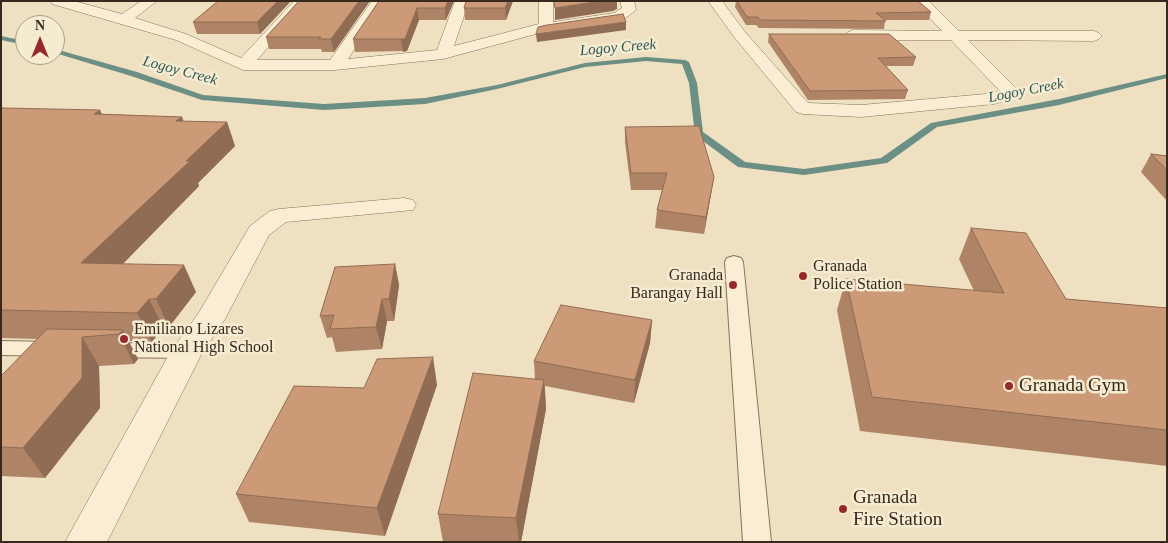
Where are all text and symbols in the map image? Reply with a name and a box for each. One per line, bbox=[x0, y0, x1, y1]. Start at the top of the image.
north arrow bbox=[15, 15, 65, 65]
text: N bbox=[35, 18, 45, 33]
water label: Logoy Creek bbox=[579, 36, 657, 60]
water label: Logoy Creek bbox=[141, 52, 219, 90]
water label: Logoy Creek bbox=[987, 75, 1065, 107]
place label: Granada Police Station bbox=[813, 257, 902, 295]
place label: Granada Barangay Hall bbox=[630, 266, 723, 304]
marker: Granada Police Station bbox=[797, 270, 809, 282]
marker: Granada Barangay Hall bbox=[727, 279, 739, 291]
place label: Emiliano Lizares National High School bbox=[134, 320, 274, 358]
marker: Emiliano Lizares National High School bbox=[118, 333, 130, 345]
place label: Granada Gym bbox=[1019, 375, 1126, 397]
marker: Granada Gym bbox=[1003, 380, 1015, 392]
place label: Granada Fire Station bbox=[853, 487, 942, 531]
marker: Granada Fire Station bbox=[837, 503, 849, 515]

